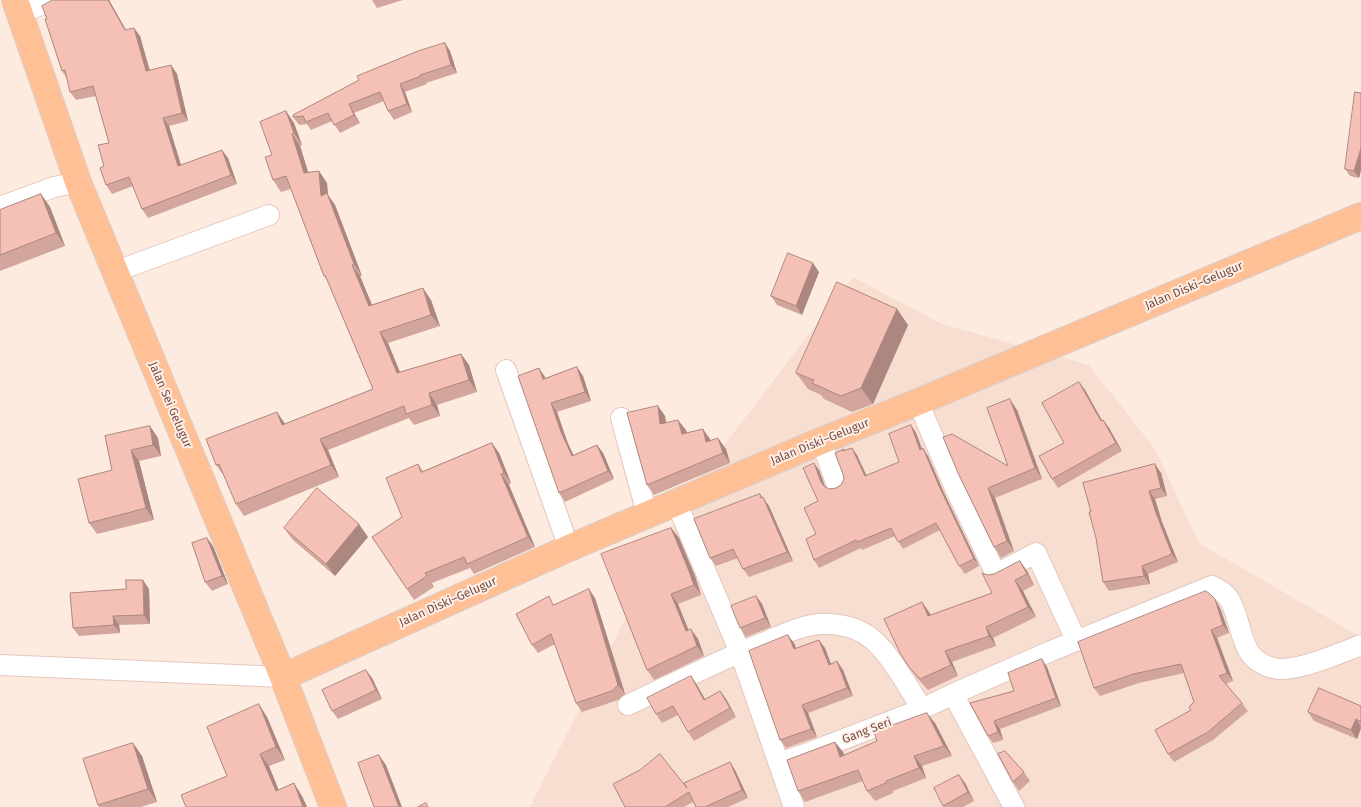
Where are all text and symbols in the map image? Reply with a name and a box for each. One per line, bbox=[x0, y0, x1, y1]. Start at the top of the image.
street label: Jalan Diski–Gelugur bbox=[1143, 259, 1245, 313]
street label: Jalan Sei Gelugur bbox=[145, 360, 195, 450]
street label: Jalan Diski–Gelugur bbox=[769, 416, 871, 468]
street label: Jalan Diski–Gelugur bbox=[397, 574, 499, 630]
street label: Gang Seri bbox=[840, 715, 894, 747]

